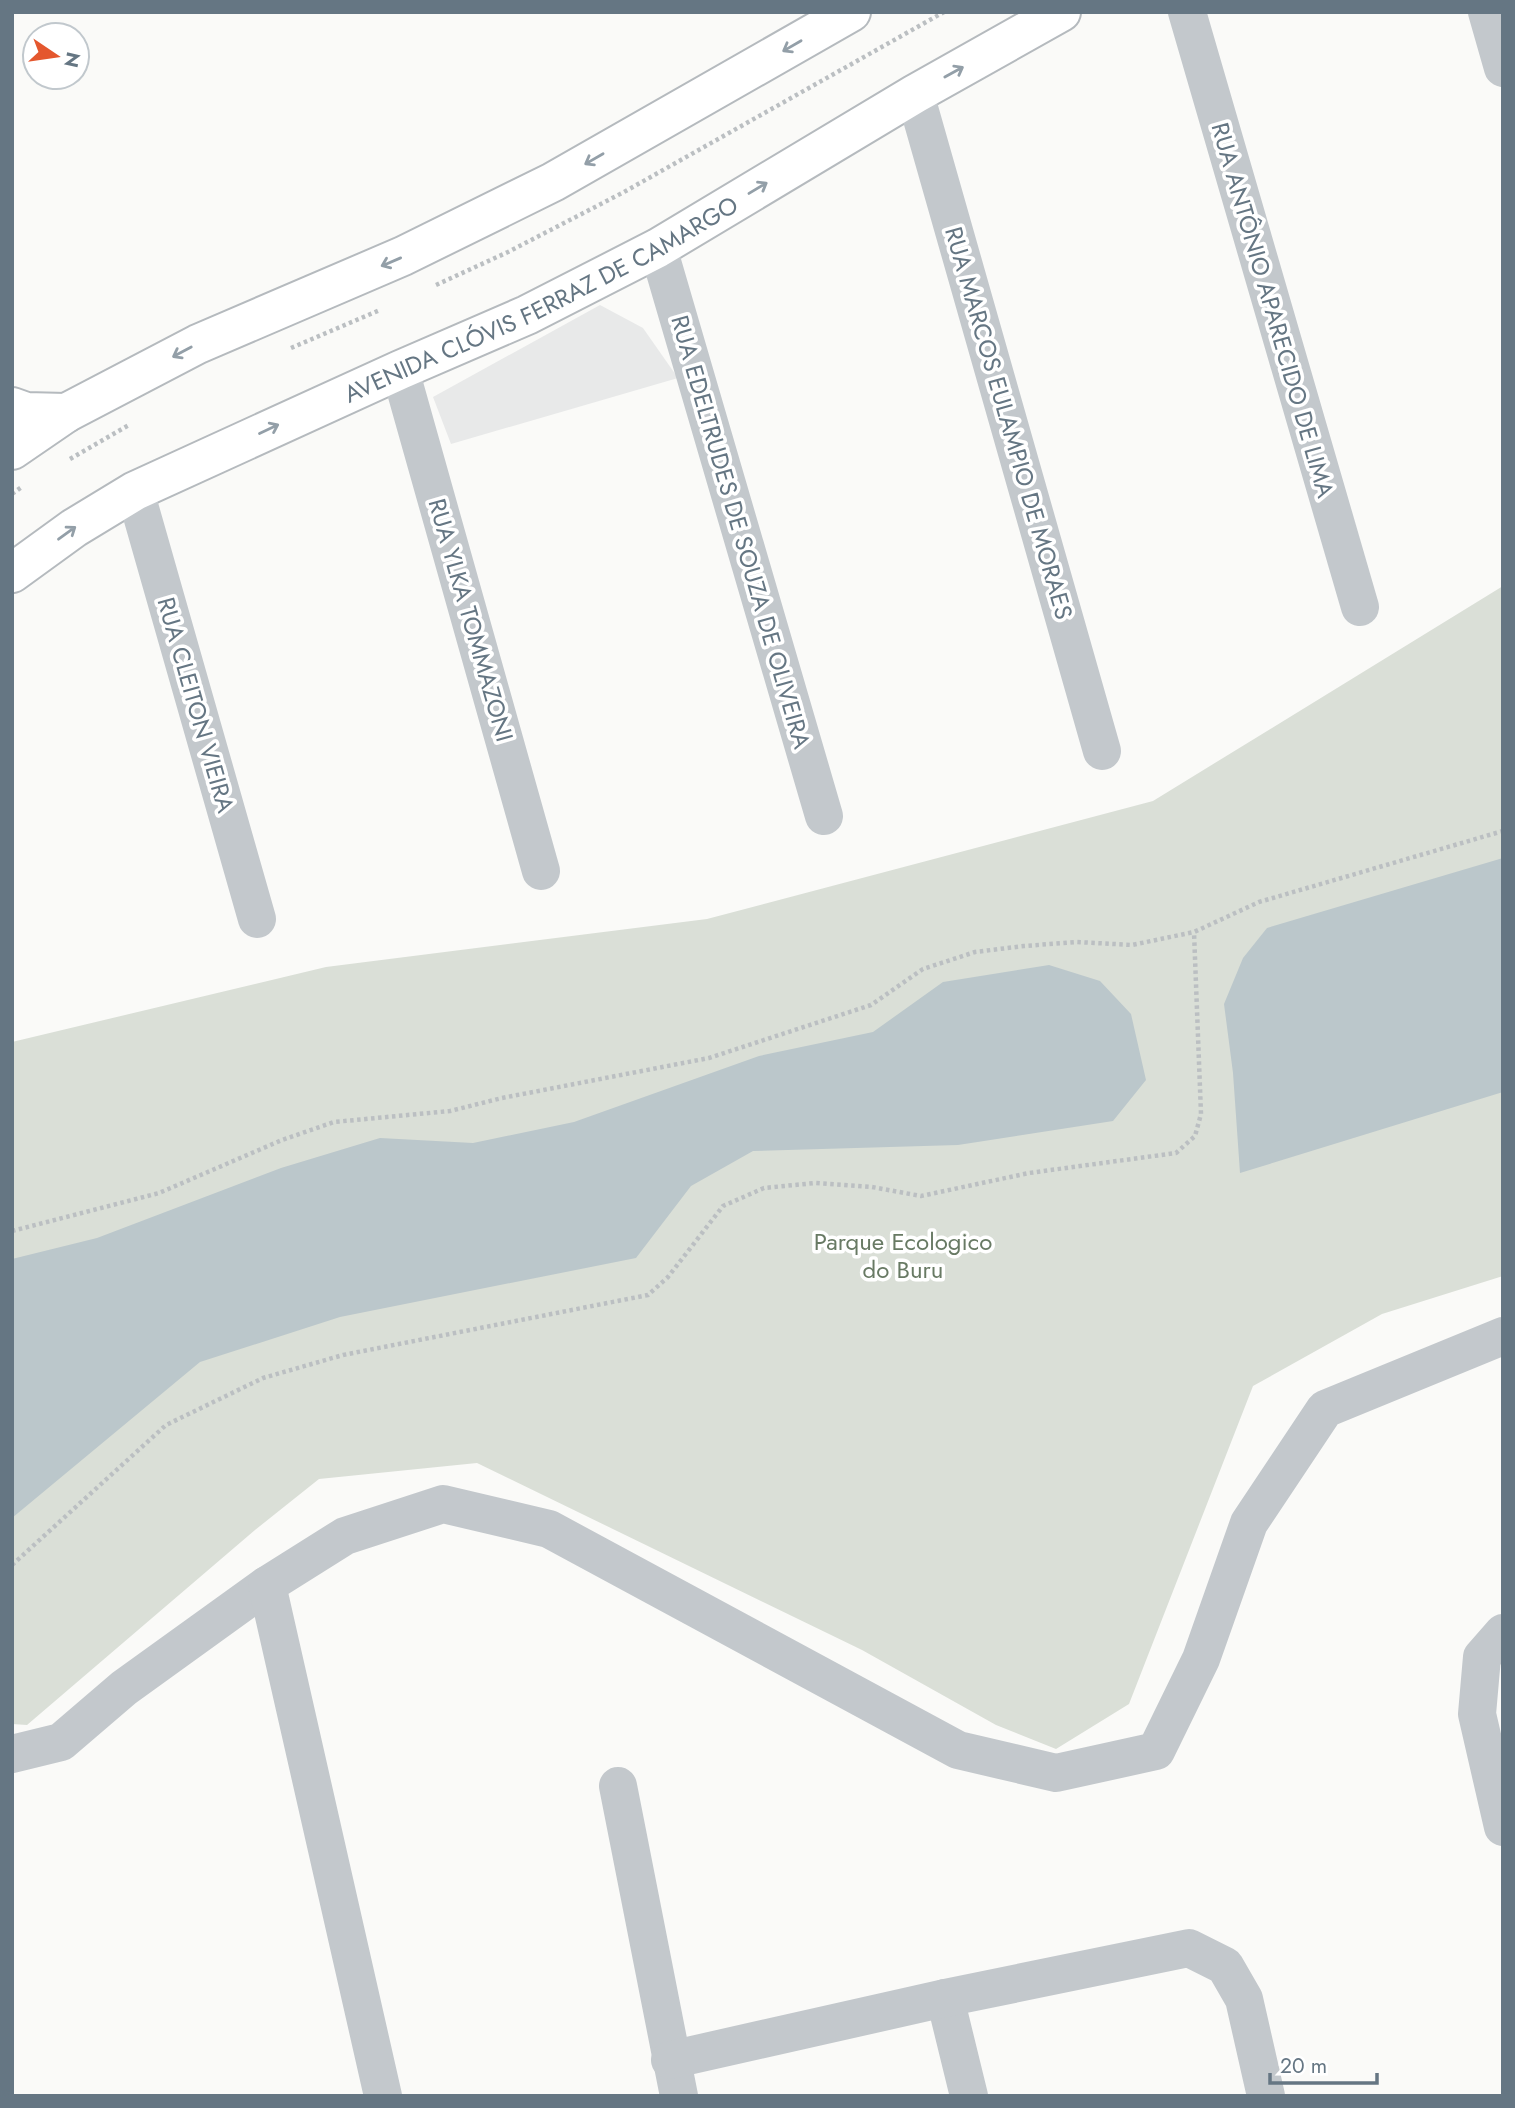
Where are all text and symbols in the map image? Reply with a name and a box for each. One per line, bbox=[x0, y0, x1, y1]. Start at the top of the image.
north arrow bbox=[21, 21, 91, 91]
one-way arrow bbox=[782, 39, 802, 53]
text: N bbox=[57, 49, 87, 70]
one-way arrow bbox=[943, 65, 964, 78]
street label: RUA ANTÔNIO APARECIDO DE LIMA bbox=[1203, 118, 1343, 502]
one-way arrow bbox=[584, 152, 604, 166]
one-way arrow bbox=[748, 181, 768, 195]
street label: AVENIDA CLÓVIS FERRAZ DE CAMARGO bbox=[338, 187, 744, 411]
street label: RUA MARCOS EULAMPIO DE MORAES bbox=[936, 223, 1082, 623]
one-way arrow bbox=[381, 256, 402, 269]
street label: RUA EDELTRUDES DE SOUZA DE OLIVEIRA bbox=[662, 311, 820, 753]
one-way arrow bbox=[172, 346, 193, 359]
one-way arrow bbox=[258, 422, 279, 435]
street label: RUA YLKA TOMMAZONI bbox=[420, 494, 522, 746]
one-way arrow bbox=[57, 526, 76, 540]
street label: RUA CLEITON VIEIRA bbox=[148, 593, 244, 817]
park label: Parque Ecologico do Buru bbox=[814, 1224, 992, 1287]
scale bar bbox=[1270, 2042, 1377, 2086]
text: 20 m bbox=[1280, 2051, 1327, 2081]

